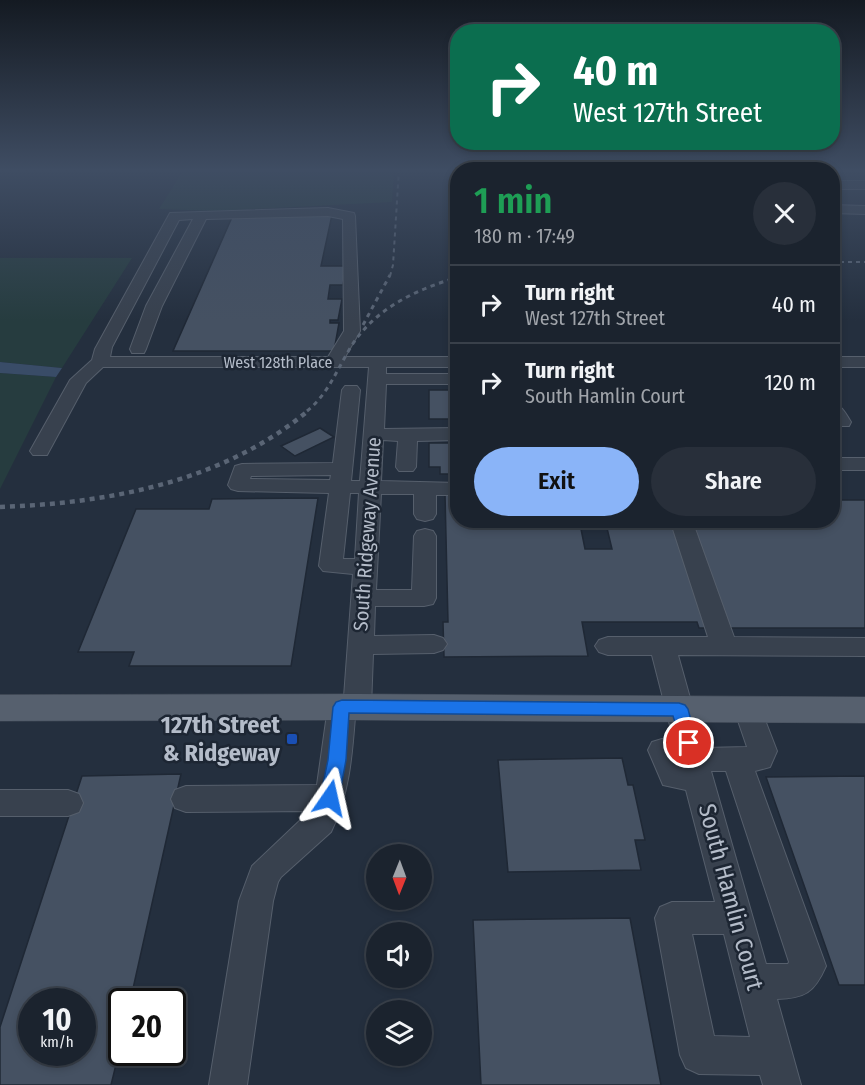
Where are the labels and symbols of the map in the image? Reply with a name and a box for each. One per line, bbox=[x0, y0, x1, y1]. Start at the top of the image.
street label: West 128th Place bbox=[224, 353, 333, 372]
street label: South Ridgeway Avenue bbox=[348, 436, 386, 632]
place label: 127th Street & Ridgeway bbox=[161, 711, 281, 767]
pin bbox=[663, 717, 714, 768]
marker: 127th Street & Ridgeway bbox=[285, 732, 299, 746]
position arrow bbox=[298, 766, 362, 830]
street label: South Hamlin Court bbox=[693, 801, 769, 993]
north arrow bbox=[366, 844, 432, 910]
speed limit sign: 20 bbox=[108, 988, 186, 1066]

